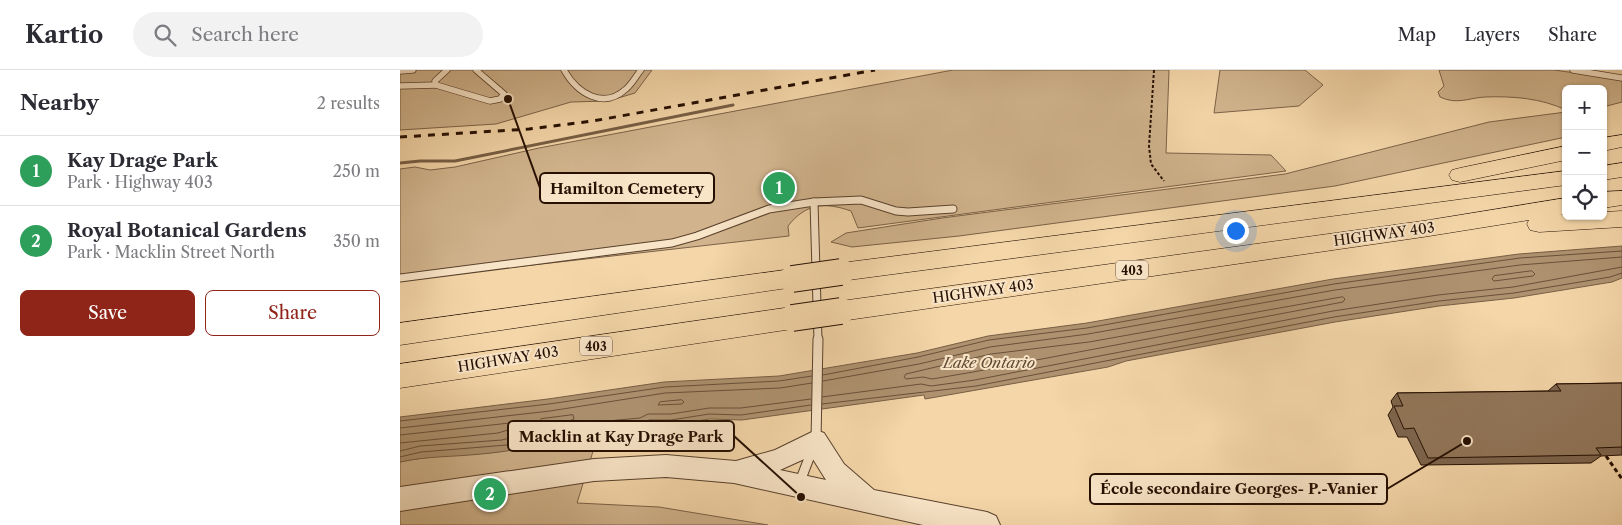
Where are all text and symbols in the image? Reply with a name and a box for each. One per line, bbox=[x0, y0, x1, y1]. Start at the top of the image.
search box bbox=[133, 12, 483, 57]
text: Kartio bbox=[25, 20, 103, 49]
icon: search bbox=[151, 21, 179, 49]
text: Search here bbox=[191, 23, 299, 46]
text: Map bbox=[1398, 24, 1436, 46]
text: Layers bbox=[1464, 24, 1520, 46]
text: Share bbox=[1548, 24, 1597, 46]
map controls bbox=[1562, 85, 1607, 220]
button: + bbox=[1562, 85, 1607, 130]
text: Nearby bbox=[20, 90, 99, 115]
text: 2 results bbox=[317, 93, 380, 113]
button: − bbox=[1562, 130, 1607, 175]
text: Kay Drage Park bbox=[67, 149, 218, 172]
text: 1 bbox=[32, 161, 40, 181]
text: 250 m bbox=[333, 161, 380, 181]
pin: 1 bbox=[763, 169, 795, 207]
text: Park · Highway 403 bbox=[67, 172, 213, 192]
callout: Hamilton Cemetery bbox=[540, 173, 714, 203]
button: locate bbox=[1562, 175, 1607, 220]
text: Hamilton Cemetery bbox=[550, 179, 705, 198]
your location bbox=[1223, 218, 1249, 244]
street label: HIGHWAY 403 bbox=[1332, 218, 1436, 250]
text: Royal Botanical Gardens bbox=[67, 219, 307, 242]
text: 2 bbox=[31, 231, 41, 251]
text: 350 m bbox=[333, 231, 380, 251]
text: Park · Macklin Street North bbox=[67, 242, 275, 262]
road number: 403 bbox=[1116, 260, 1148, 280]
street label: HIGHWAY 403 bbox=[931, 275, 1035, 307]
button: Save bbox=[20, 290, 195, 336]
button: Share bbox=[205, 290, 380, 336]
road number: 403 bbox=[580, 336, 612, 356]
street label: HIGHWAY 403 bbox=[456, 342, 560, 376]
water label: Lake Ontario bbox=[942, 353, 1035, 372]
callout: Macklin at Kay Drage Park bbox=[508, 421, 734, 451]
text: Macklin at Kay Drage Park bbox=[519, 427, 724, 446]
callout: École secondaire Georges- P.-Vanier bbox=[1090, 474, 1387, 504]
pin: 2 bbox=[474, 475, 506, 513]
text: École secondaire Georges- P.-Vanier bbox=[1100, 479, 1379, 498]

